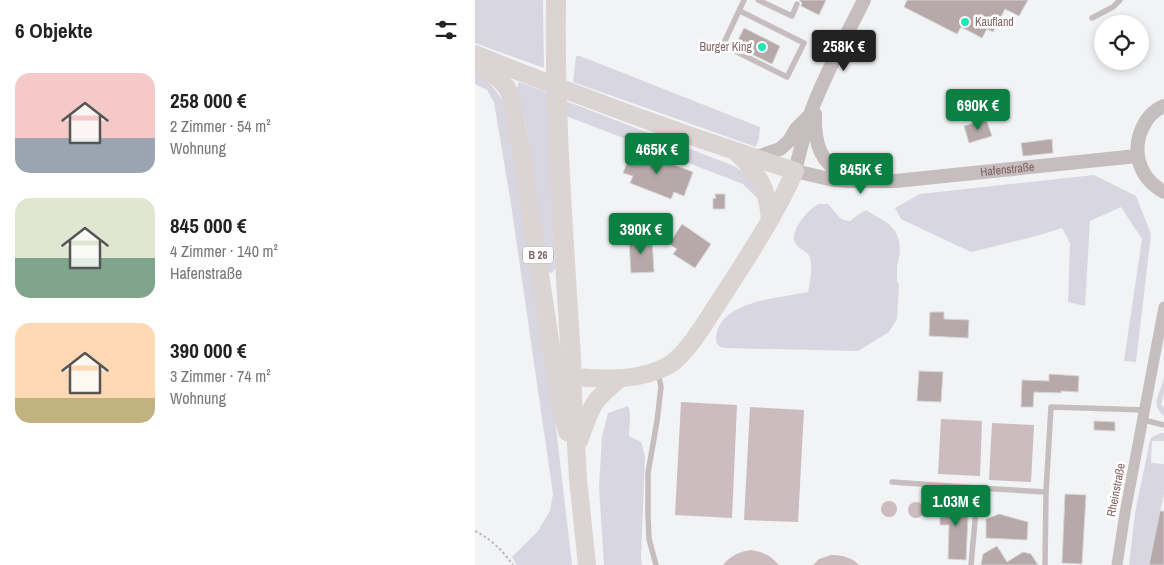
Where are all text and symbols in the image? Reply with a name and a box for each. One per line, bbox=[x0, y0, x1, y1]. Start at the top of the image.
place label: Kaufland bbox=[975, 14, 1014, 30]
map controls bbox=[1094, 15, 1149, 70]
button: locate bbox=[1094, 15, 1149, 70]
text: 6 Objekte bbox=[15, 16, 93, 45]
icon: filters bbox=[432, 16, 460, 44]
marker: Kaufland bbox=[959, 16, 971, 28]
pin: 258K € bbox=[803, 30, 885, 72]
text: 258K € bbox=[823, 35, 865, 57]
place label: Burger King bbox=[699, 39, 753, 55]
marker: Burger King bbox=[756, 41, 768, 53]
text: 258 000 € bbox=[170, 86, 247, 115]
pin: 690K € bbox=[937, 88, 1019, 131]
icon: home bbox=[55, 93, 115, 153]
text: 690K € bbox=[957, 94, 999, 116]
text: 2 Zimmer · 54 m² bbox=[170, 115, 271, 137]
pin: 465K € bbox=[616, 132, 698, 175]
text: Wohnung bbox=[170, 137, 226, 159]
text: 465K € bbox=[636, 138, 678, 160]
pin: 845K € bbox=[820, 152, 902, 195]
text: 845K € bbox=[840, 158, 882, 180]
street label: Hafenstraße bbox=[979, 159, 1035, 180]
text: 845 000 € bbox=[170, 211, 247, 240]
pin: 390K € bbox=[600, 212, 682, 255]
icon: home bbox=[55, 218, 115, 278]
text: 390K € bbox=[620, 218, 662, 240]
text: 4 Zimmer · 140 m² bbox=[170, 240, 278, 262]
road number: B 26 bbox=[523, 246, 553, 264]
text: Hafenstraße bbox=[170, 262, 242, 284]
text: 390 000 € bbox=[170, 336, 247, 365]
icon: home bbox=[55, 343, 115, 403]
text: 3 Zimmer · 74 m² bbox=[170, 365, 271, 387]
text: Wohnung bbox=[170, 387, 226, 409]
street label: Rheinstraße bbox=[1103, 462, 1129, 518]
pin: 1.03M € bbox=[910, 484, 1002, 527]
text: 1.03M € bbox=[932, 490, 980, 512]

